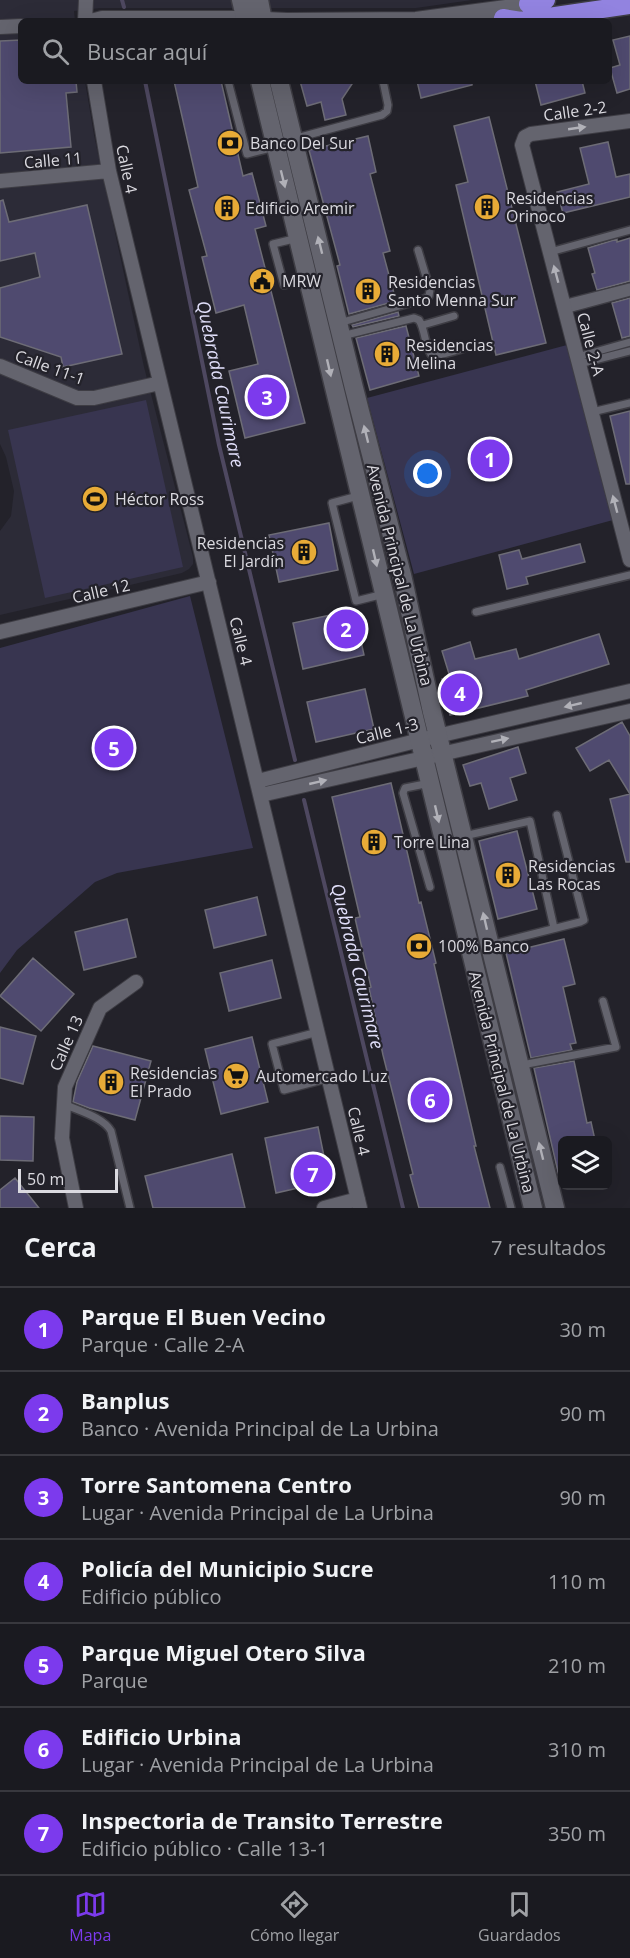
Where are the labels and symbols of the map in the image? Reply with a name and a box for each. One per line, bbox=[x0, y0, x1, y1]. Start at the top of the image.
street label: Calle 2-2 bbox=[542, 96, 608, 126]
one-way arrow bbox=[568, 123, 587, 132]
bank icon: Banco Del Sur bbox=[215, 128, 245, 158]
place label: Banco Del Sur bbox=[250, 132, 355, 154]
street label: Calle 4 bbox=[111, 143, 143, 195]
street label: Calle 11 bbox=[23, 146, 83, 174]
one-way arrow bbox=[279, 170, 289, 188]
place label: Residencias Orinoco bbox=[506, 187, 593, 227]
building icon: Residencias Orinoco bbox=[472, 192, 502, 222]
building icon: Edificio Aremir bbox=[212, 193, 242, 223]
place label: Edificio Aremir bbox=[246, 197, 355, 219]
one-way arrow bbox=[314, 235, 324, 254]
one-way arrow bbox=[550, 265, 560, 283]
public building icon: MRW bbox=[247, 266, 277, 296]
place label: MRW bbox=[282, 270, 321, 292]
place label: Residencias Santo Menna Sur bbox=[388, 271, 517, 311]
building icon: Residencias Santo Menna Sur bbox=[353, 276, 383, 306]
water label: Quebrada Caurimare bbox=[192, 298, 250, 470]
street label: Calle 2-A bbox=[572, 310, 610, 379]
place label: Residencias Melina bbox=[406, 334, 493, 374]
building icon: Residencias Melina bbox=[372, 339, 402, 369]
street label: Calle 11-1 bbox=[12, 344, 88, 390]
one-way arrow bbox=[325, 359, 334, 378]
pin: 3 bbox=[248, 374, 286, 420]
one-way arrow bbox=[360, 425, 370, 443]
pin: 1 bbox=[470, 436, 510, 482]
your location bbox=[413, 459, 442, 488]
street label: Avenida Principal de La Urbina bbox=[362, 462, 438, 688]
sports icon: Héctor Ross bbox=[80, 484, 110, 514]
place label: Héctor Ross bbox=[115, 488, 204, 510]
one-way arrow bbox=[610, 494, 620, 513]
place label: Residencias El Jardín bbox=[197, 532, 284, 572]
building icon: Residencias El Jardín bbox=[289, 537, 319, 567]
one-way arrow bbox=[371, 549, 381, 567]
street label: Calle 12 bbox=[70, 574, 132, 608]
pin: 2 bbox=[326, 606, 366, 652]
street label: Calle 4 bbox=[224, 614, 258, 668]
pin: 4 bbox=[440, 670, 480, 716]
one-way arrow bbox=[564, 700, 582, 710]
street label: Calle 1-3 bbox=[353, 713, 421, 749]
pin: 5 bbox=[94, 726, 134, 771]
one-way arrow bbox=[491, 734, 509, 744]
one-way arrow bbox=[309, 776, 327, 786]
one-way arrow bbox=[433, 804, 443, 823]
building icon: Torre Lina bbox=[359, 827, 389, 857]
place label: Torre Lina bbox=[394, 831, 470, 853]
place label: Residencias Las Rocas bbox=[528, 855, 615, 895]
building icon: Residencias Las Rocas bbox=[493, 860, 523, 890]
water label: Quebrada Caurimare bbox=[326, 881, 390, 1051]
one-way arrow bbox=[479, 912, 489, 930]
bank icon: 100% Banco bbox=[404, 931, 434, 961]
place label: 100% Banco bbox=[438, 935, 529, 957]
street label: Avenida Principal de La Urbina bbox=[464, 969, 540, 1195]
street label: Calle 13 bbox=[44, 1012, 88, 1074]
supermarket icon: Automercado Luz bbox=[221, 1061, 251, 1091]
place label: Residencias El Prado bbox=[130, 1062, 217, 1102]
place label: Automercado Luz bbox=[256, 1065, 387, 1087]
building icon: Residencias El Prado bbox=[96, 1067, 126, 1097]
pin: 6 bbox=[410, 1078, 450, 1122]
street label: Calle 4 bbox=[343, 1104, 375, 1158]
one-way arrow bbox=[535, 1142, 545, 1160]
pin: 7 bbox=[294, 1152, 332, 1196]
scale bar bbox=[18, 1166, 118, 1194]

